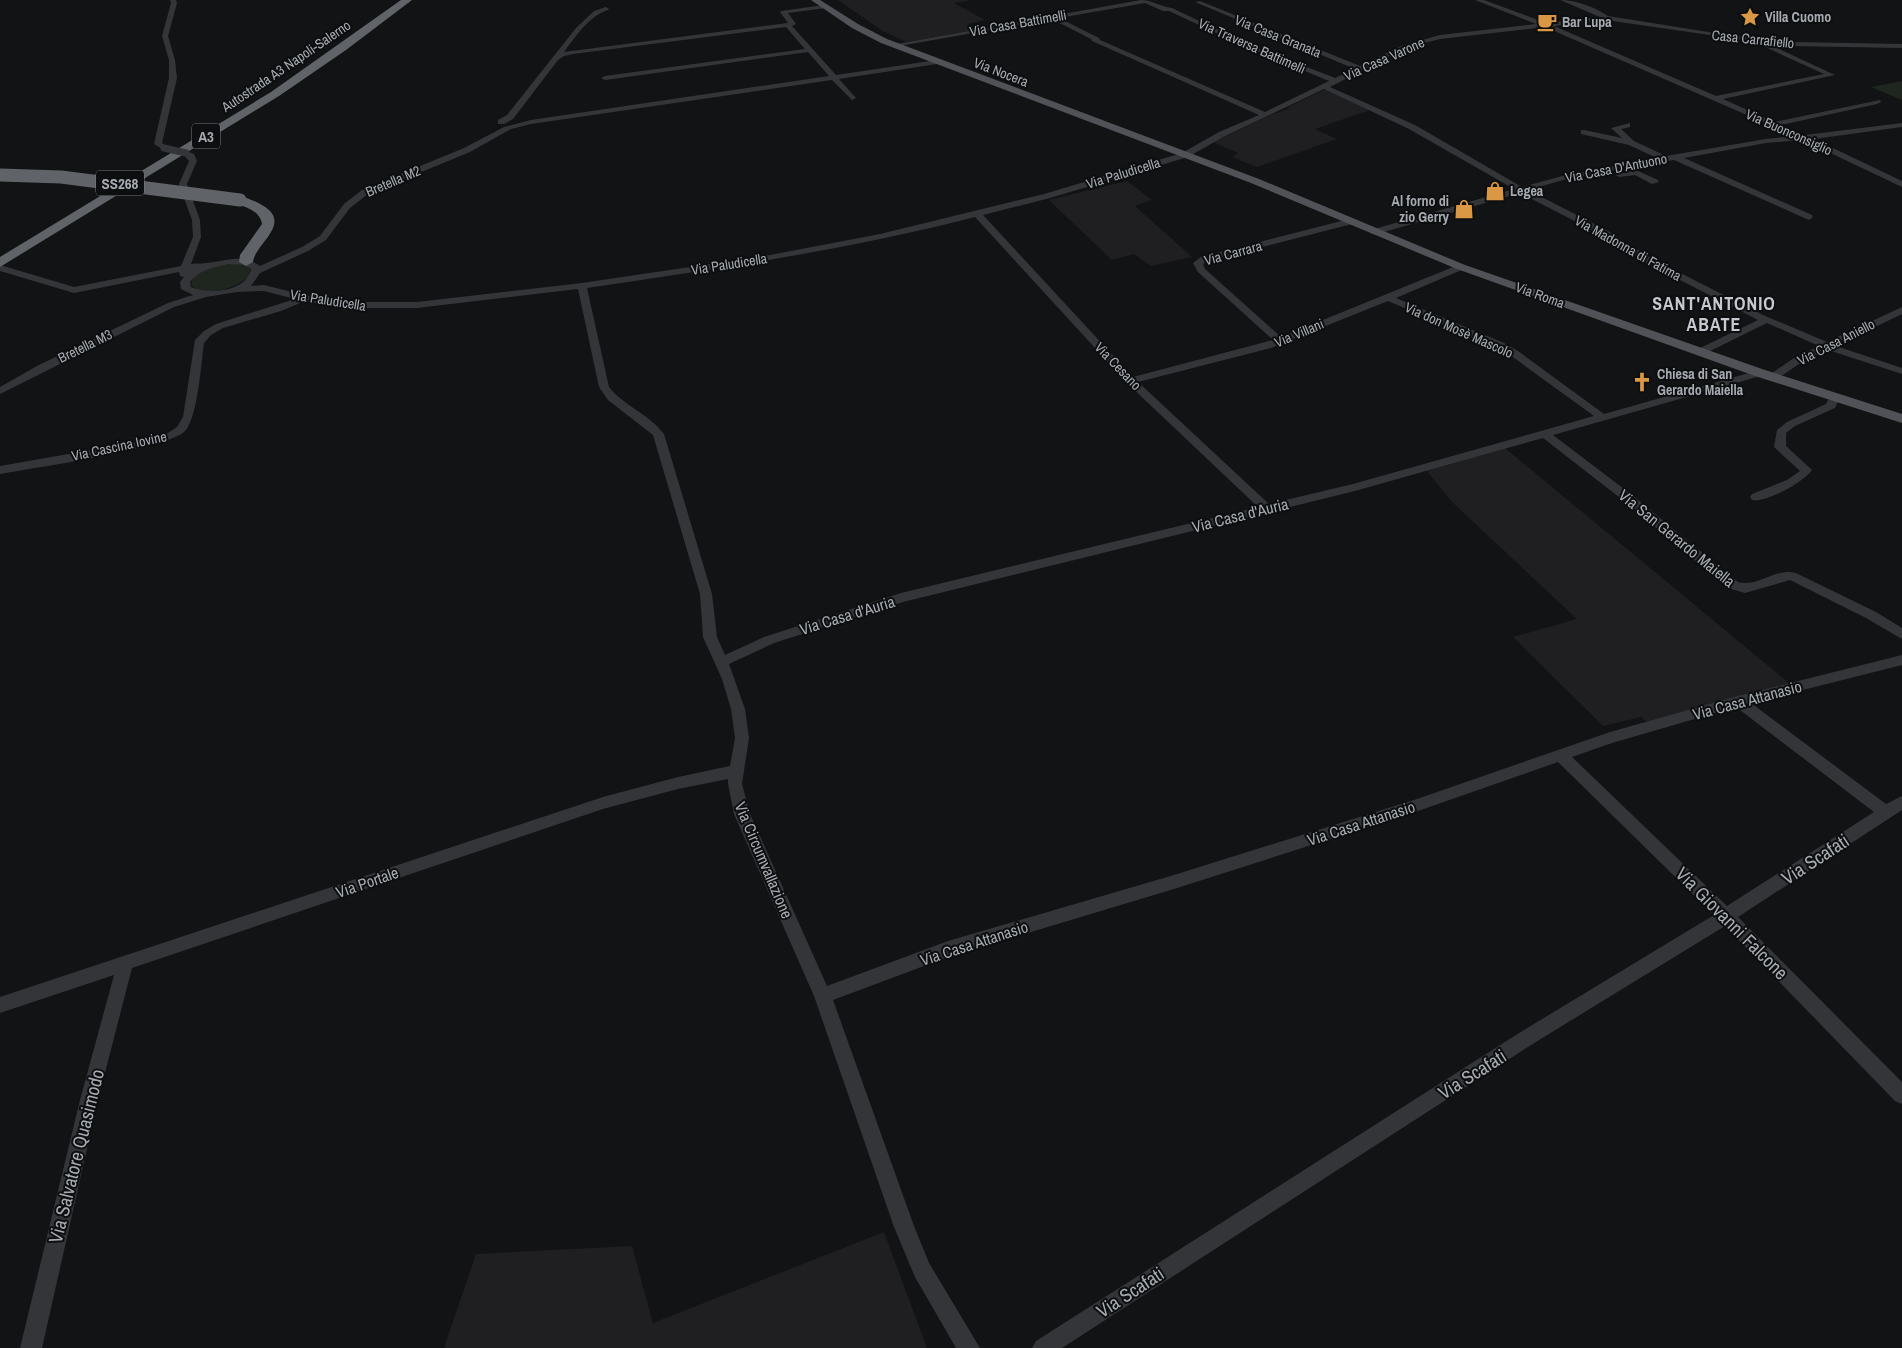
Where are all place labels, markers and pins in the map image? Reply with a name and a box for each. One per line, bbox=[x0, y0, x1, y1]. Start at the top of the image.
place icon: Villa Cuomo bbox=[1739, 6, 1761, 28]
place label: Villa Cuomo bbox=[1765, 8, 1831, 26]
cafe icon: Bar Lupa bbox=[1536, 11, 1558, 33]
place label: Bar Lupa bbox=[1562, 13, 1612, 31]
shop icon: Legea bbox=[1484, 180, 1506, 202]
place label: Legea bbox=[1510, 182, 1544, 200]
place label: Al forno di zio Gerry bbox=[1392, 192, 1450, 226]
shop icon: Al forno di zio Gerry bbox=[1453, 198, 1475, 220]
place label: Chiesa di San Gerardo Maiella bbox=[1657, 365, 1744, 399]
church icon: Chiesa di San Gerardo Maiella bbox=[1631, 371, 1653, 393]

